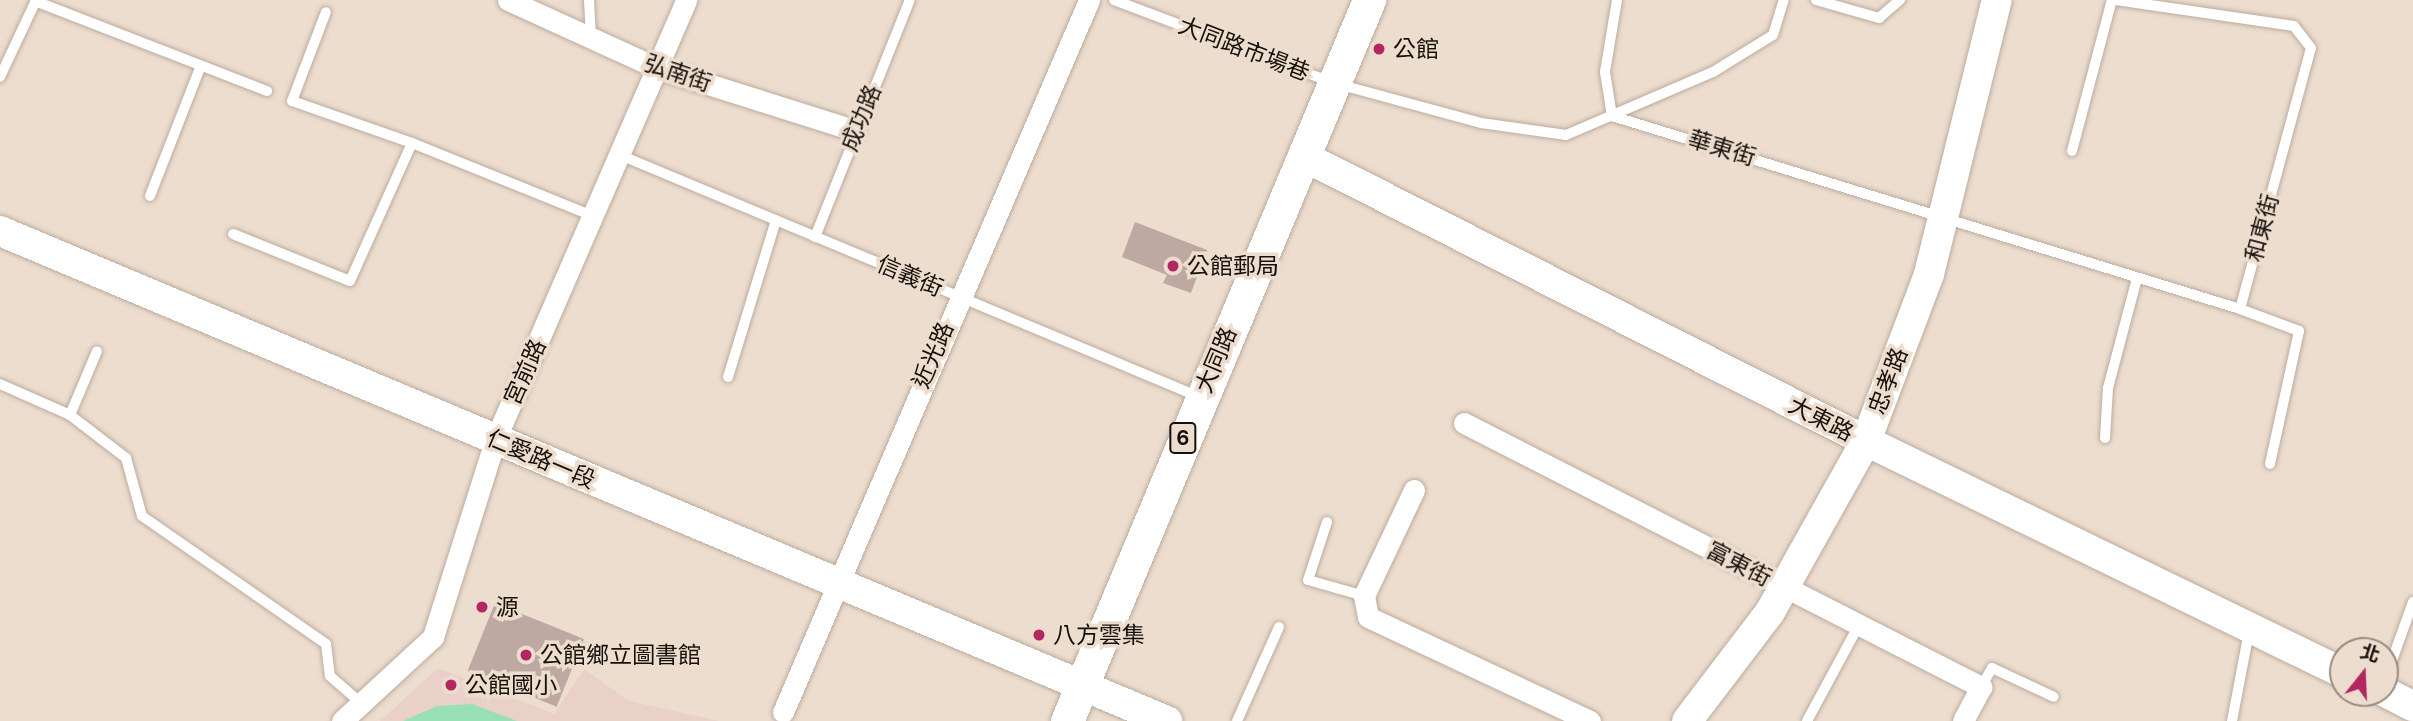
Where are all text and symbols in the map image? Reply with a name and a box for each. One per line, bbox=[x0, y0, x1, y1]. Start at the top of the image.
street label: 大同路市場巷 bbox=[1175, 11, 1313, 87]
place label: 公館 bbox=[1393, 35, 1439, 63]
marker: 公館 bbox=[1371, 41, 1387, 57]
street label: 弘南街 bbox=[641, 49, 715, 97]
street label: 成功路 bbox=[835, 81, 887, 155]
street label: 華東街 bbox=[1685, 125, 1759, 171]
street label: 和東街 bbox=[2240, 191, 2284, 265]
street label: 信義街 bbox=[873, 250, 947, 302]
place label: 公館郵局 bbox=[1187, 252, 1279, 280]
marker: 公館郵局 bbox=[1165, 258, 1181, 274]
street label: 近光路 bbox=[907, 318, 959, 392]
street label: 大同路 bbox=[1190, 323, 1242, 397]
street label: 宮前路 bbox=[498, 335, 552, 409]
street label: 忠孝路 bbox=[1863, 344, 1913, 418]
street label: 大東路 bbox=[1784, 391, 1858, 447]
road number: 6 bbox=[1169, 420, 1197, 456]
street label: 仁愛路一段 bbox=[483, 424, 599, 494]
street label: 富東街 bbox=[1702, 536, 1776, 592]
place label: 源 bbox=[496, 593, 519, 621]
marker: 源 bbox=[474, 599, 490, 615]
place label: 八方雲集 bbox=[1053, 621, 1145, 649]
marker: 八方雲集 bbox=[1031, 627, 1047, 643]
north arrow bbox=[2329, 637, 2399, 707]
text: 北 bbox=[2357, 639, 2383, 668]
place label: 公館鄉立圖書館 bbox=[540, 641, 701, 669]
marker: 公館鄉立圖書館 bbox=[518, 647, 534, 663]
place label: 公館國小 bbox=[465, 671, 557, 699]
marker: 公館國小 bbox=[443, 677, 459, 693]

